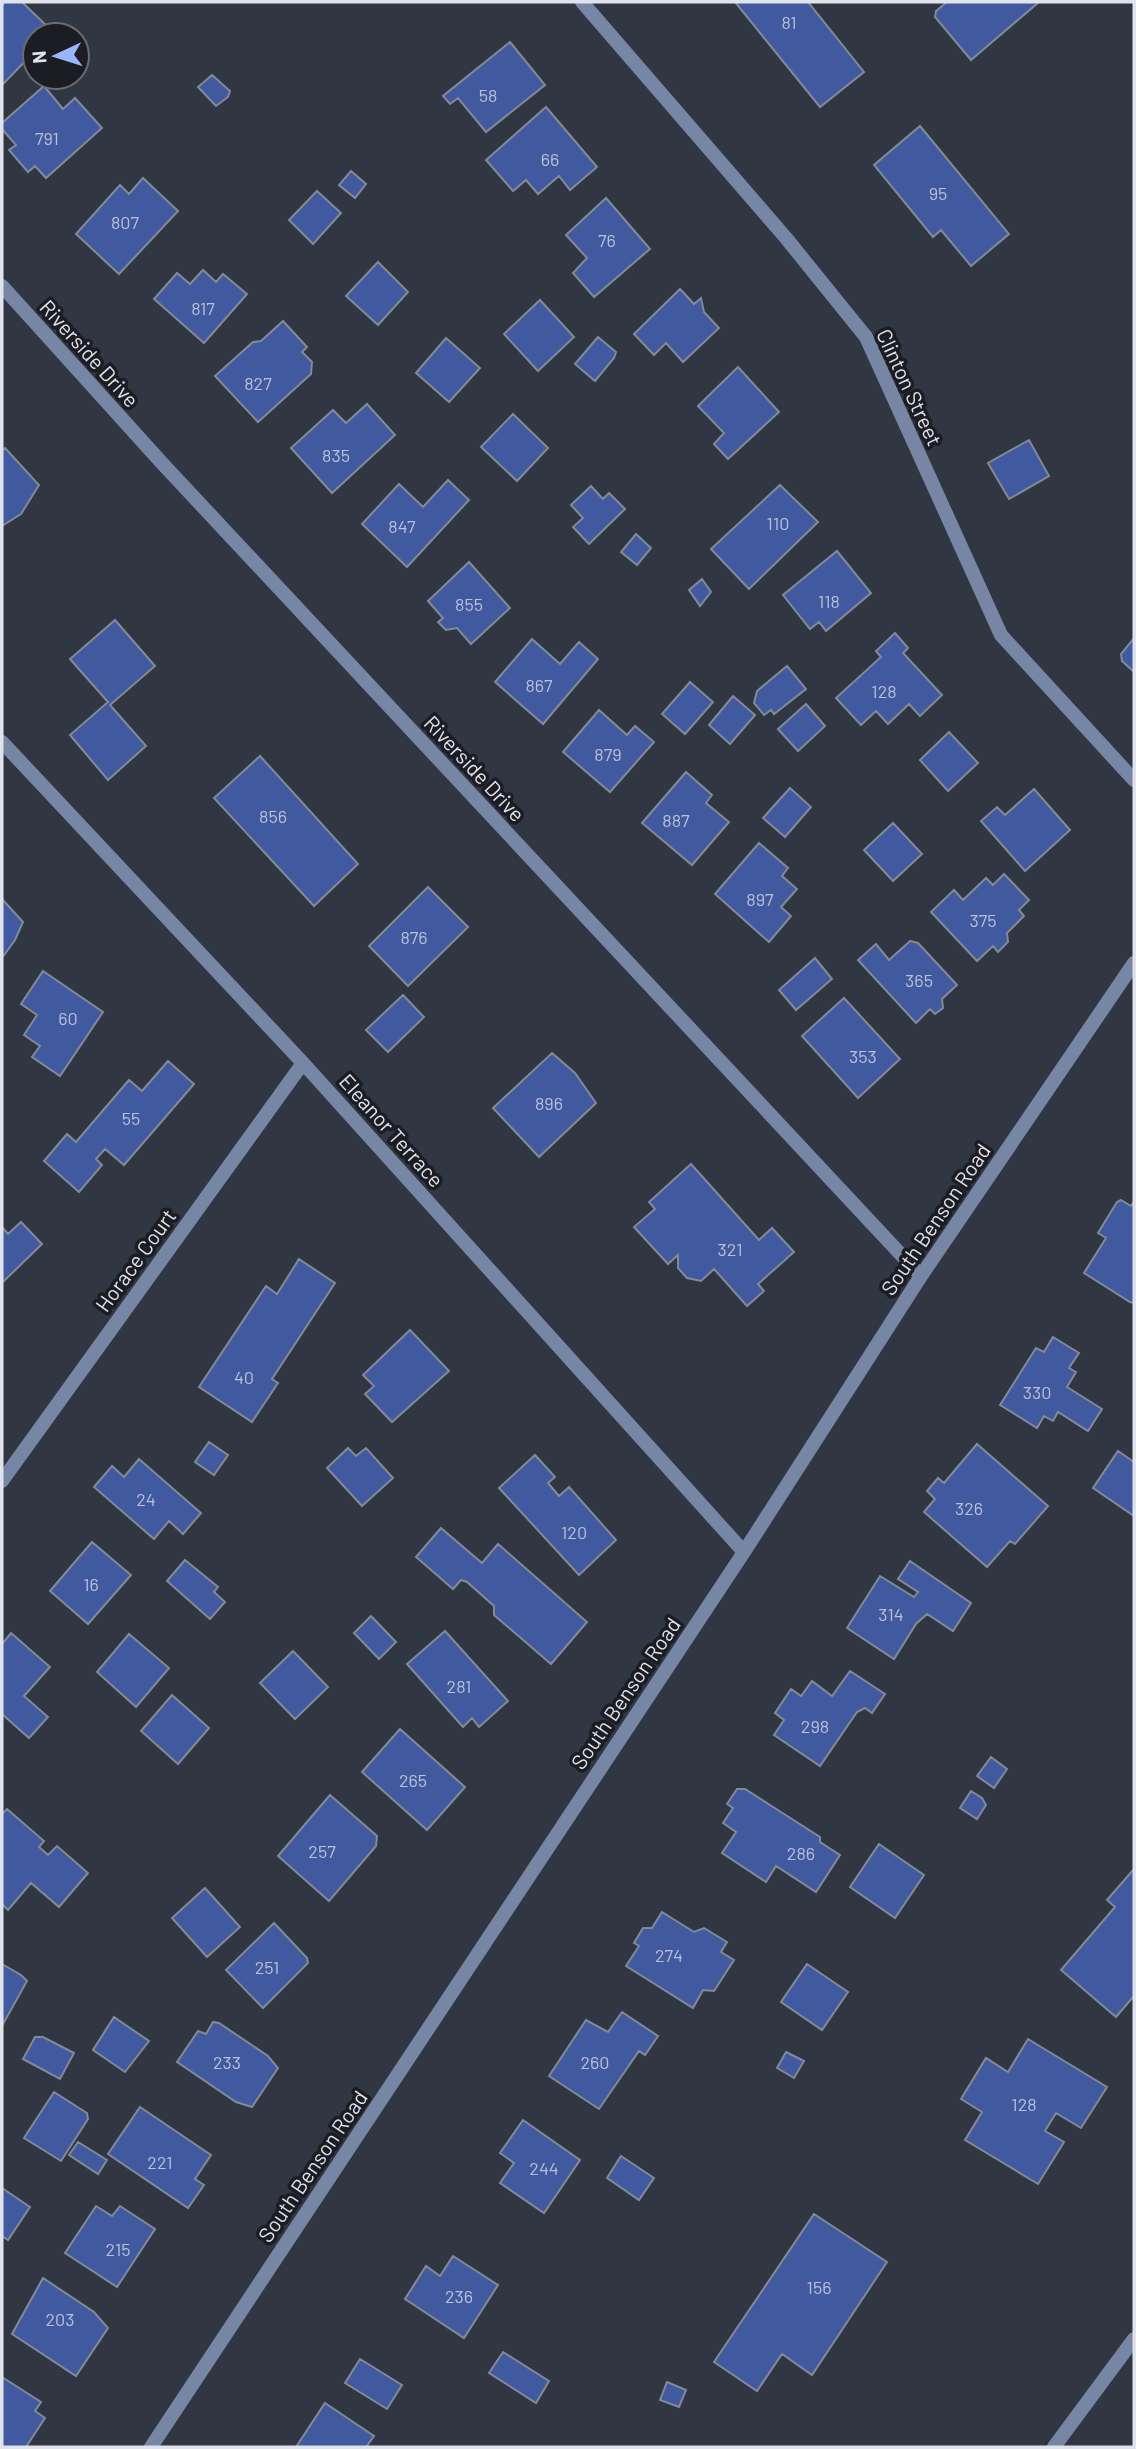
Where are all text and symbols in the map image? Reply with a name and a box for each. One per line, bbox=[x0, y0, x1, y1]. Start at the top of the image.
house number: 81 bbox=[781, 11, 797, 33]
north arrow bbox=[21, 21, 91, 91]
text: N bbox=[27, 50, 50, 64]
house number: 58 bbox=[479, 84, 497, 106]
house number: 791 bbox=[35, 127, 59, 149]
house number: 66 bbox=[541, 148, 559, 170]
house number: 95 bbox=[929, 182, 947, 204]
house number: 807 bbox=[111, 211, 140, 233]
house number: 76 bbox=[598, 229, 616, 251]
street label: Riverside Drive bbox=[35, 294, 145, 412]
house number: 817 bbox=[191, 297, 215, 319]
street label: Clinton Street bbox=[872, 325, 948, 449]
house number: 827 bbox=[244, 372, 272, 394]
house number: 835 bbox=[322, 444, 350, 466]
house number: 110 bbox=[767, 512, 789, 534]
house number: 847 bbox=[388, 515, 416, 537]
house number: 118 bbox=[818, 590, 840, 612]
house number: 855 bbox=[455, 593, 483, 615]
house number: 867 bbox=[525, 674, 553, 696]
house number: 128 bbox=[871, 680, 897, 702]
street label: Riverside Drive bbox=[420, 710, 530, 826]
house number: 879 bbox=[594, 743, 622, 765]
house number: 856 bbox=[259, 805, 287, 827]
house number: 887 bbox=[662, 809, 690, 831]
house number: 897 bbox=[746, 888, 774, 910]
house number: 375 bbox=[969, 909, 997, 931]
house number: 876 bbox=[400, 926, 428, 948]
house number: 365 bbox=[905, 969, 933, 991]
house number: 60 bbox=[58, 1007, 78, 1029]
house number: 353 bbox=[849, 1045, 877, 1067]
street label: Eleanor Terrace bbox=[335, 1068, 449, 1192]
house number: 896 bbox=[535, 1092, 563, 1114]
house number: 55 bbox=[122, 1107, 140, 1129]
street label: South Benson Road bbox=[875, 1139, 995, 1299]
street label: Horace Court bbox=[89, 1204, 181, 1316]
house number: 321 bbox=[718, 1238, 742, 1260]
house number: 40 bbox=[234, 1366, 254, 1388]
house number: 330 bbox=[1023, 1381, 1051, 1403]
house number: 24 bbox=[136, 1488, 156, 1510]
house number: 326 bbox=[955, 1497, 983, 1519]
house number: 120 bbox=[561, 1521, 587, 1543]
house number: 16 bbox=[83, 1573, 99, 1595]
house number: 314 bbox=[878, 1603, 904, 1625]
street label: South Benson Road bbox=[565, 1613, 685, 1773]
house number: 281 bbox=[447, 1675, 471, 1697]
house number: 298 bbox=[801, 1715, 829, 1737]
house number: 265 bbox=[399, 1769, 427, 1791]
house number: 257 bbox=[308, 1840, 336, 1862]
house number: 286 bbox=[787, 1842, 815, 1864]
house number: 274 bbox=[655, 1944, 683, 1966]
house number: 251 bbox=[255, 1956, 279, 1978]
house number: 233 bbox=[213, 2051, 241, 2073]
house number: 260 bbox=[580, 2051, 610, 2073]
street label: South Benson Road bbox=[252, 2086, 372, 2246]
house number: 128 bbox=[1011, 2093, 1037, 2115]
house number: 221 bbox=[147, 2151, 173, 2173]
house number: 244 bbox=[529, 2157, 559, 2179]
house number: 215 bbox=[106, 2238, 130, 2260]
house number: 156 bbox=[807, 2276, 831, 2298]
house number: 236 bbox=[445, 2285, 473, 2307]
house number: 203 bbox=[45, 2308, 75, 2330]

